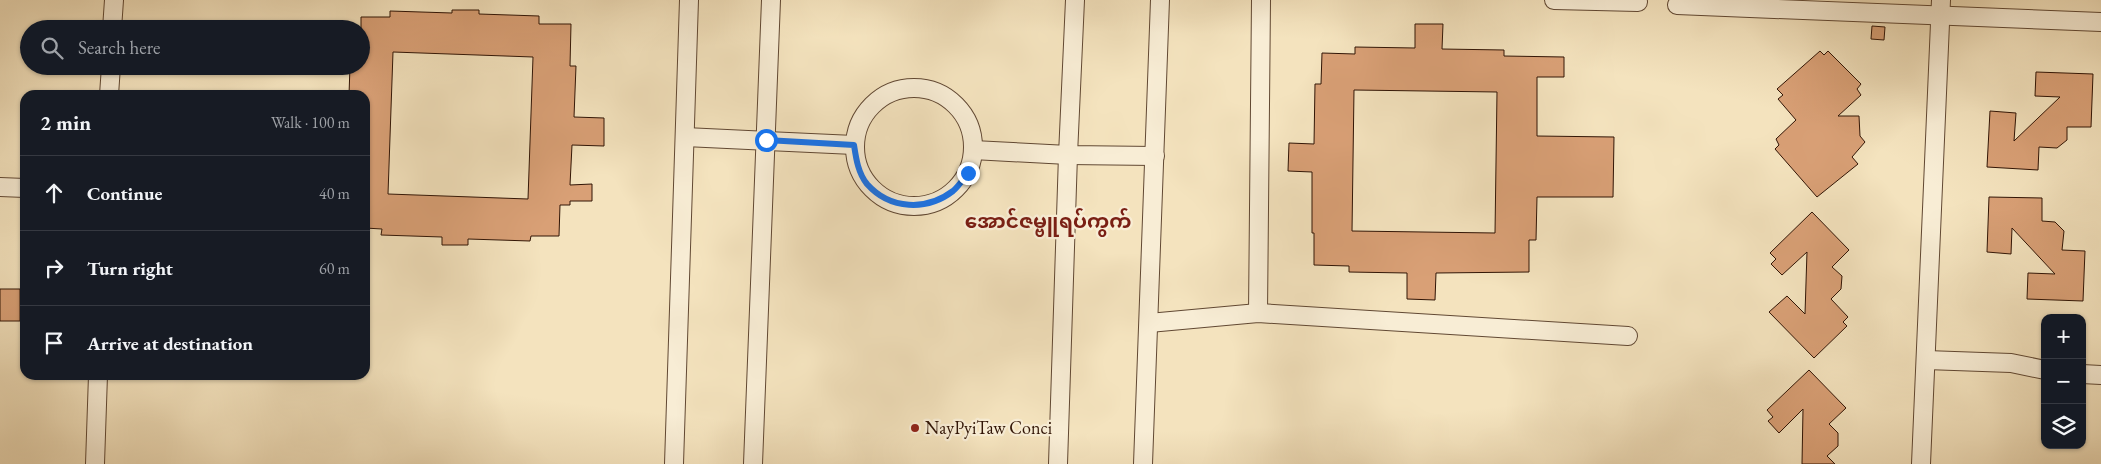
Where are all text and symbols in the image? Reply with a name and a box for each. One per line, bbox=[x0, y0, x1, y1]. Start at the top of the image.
search box bbox=[20, 20, 370, 75]
icon: search bbox=[38, 34, 66, 62]
text: Search here bbox=[78, 35, 160, 60]
text: 2 min bbox=[40, 109, 91, 136]
text: Walk · 100 m bbox=[271, 112, 350, 133]
route start bbox=[755, 129, 778, 152]
route end bbox=[957, 162, 980, 185]
icon: ahead bbox=[40, 179, 68, 207]
text: Continue bbox=[87, 181, 162, 206]
text: 40 m bbox=[319, 183, 350, 204]
district label: အောင်ဇမ္ဗူရပ်ကွက် bbox=[965, 208, 1131, 237]
icon: right bbox=[40, 254, 68, 282]
text: Turn right bbox=[87, 256, 173, 281]
text: 60 m bbox=[319, 258, 350, 279]
map controls bbox=[2041, 314, 2086, 449]
button: + bbox=[2041, 314, 2086, 359]
icon: arrive bbox=[40, 329, 68, 357]
text: Arrive at destination bbox=[87, 331, 253, 356]
button: − bbox=[2041, 359, 2086, 404]
button: layers bbox=[2041, 404, 2086, 449]
place label: NayPyiTaw Conci bbox=[925, 416, 1053, 439]
marker: NayPyiTaw Conci bbox=[909, 422, 921, 434]

